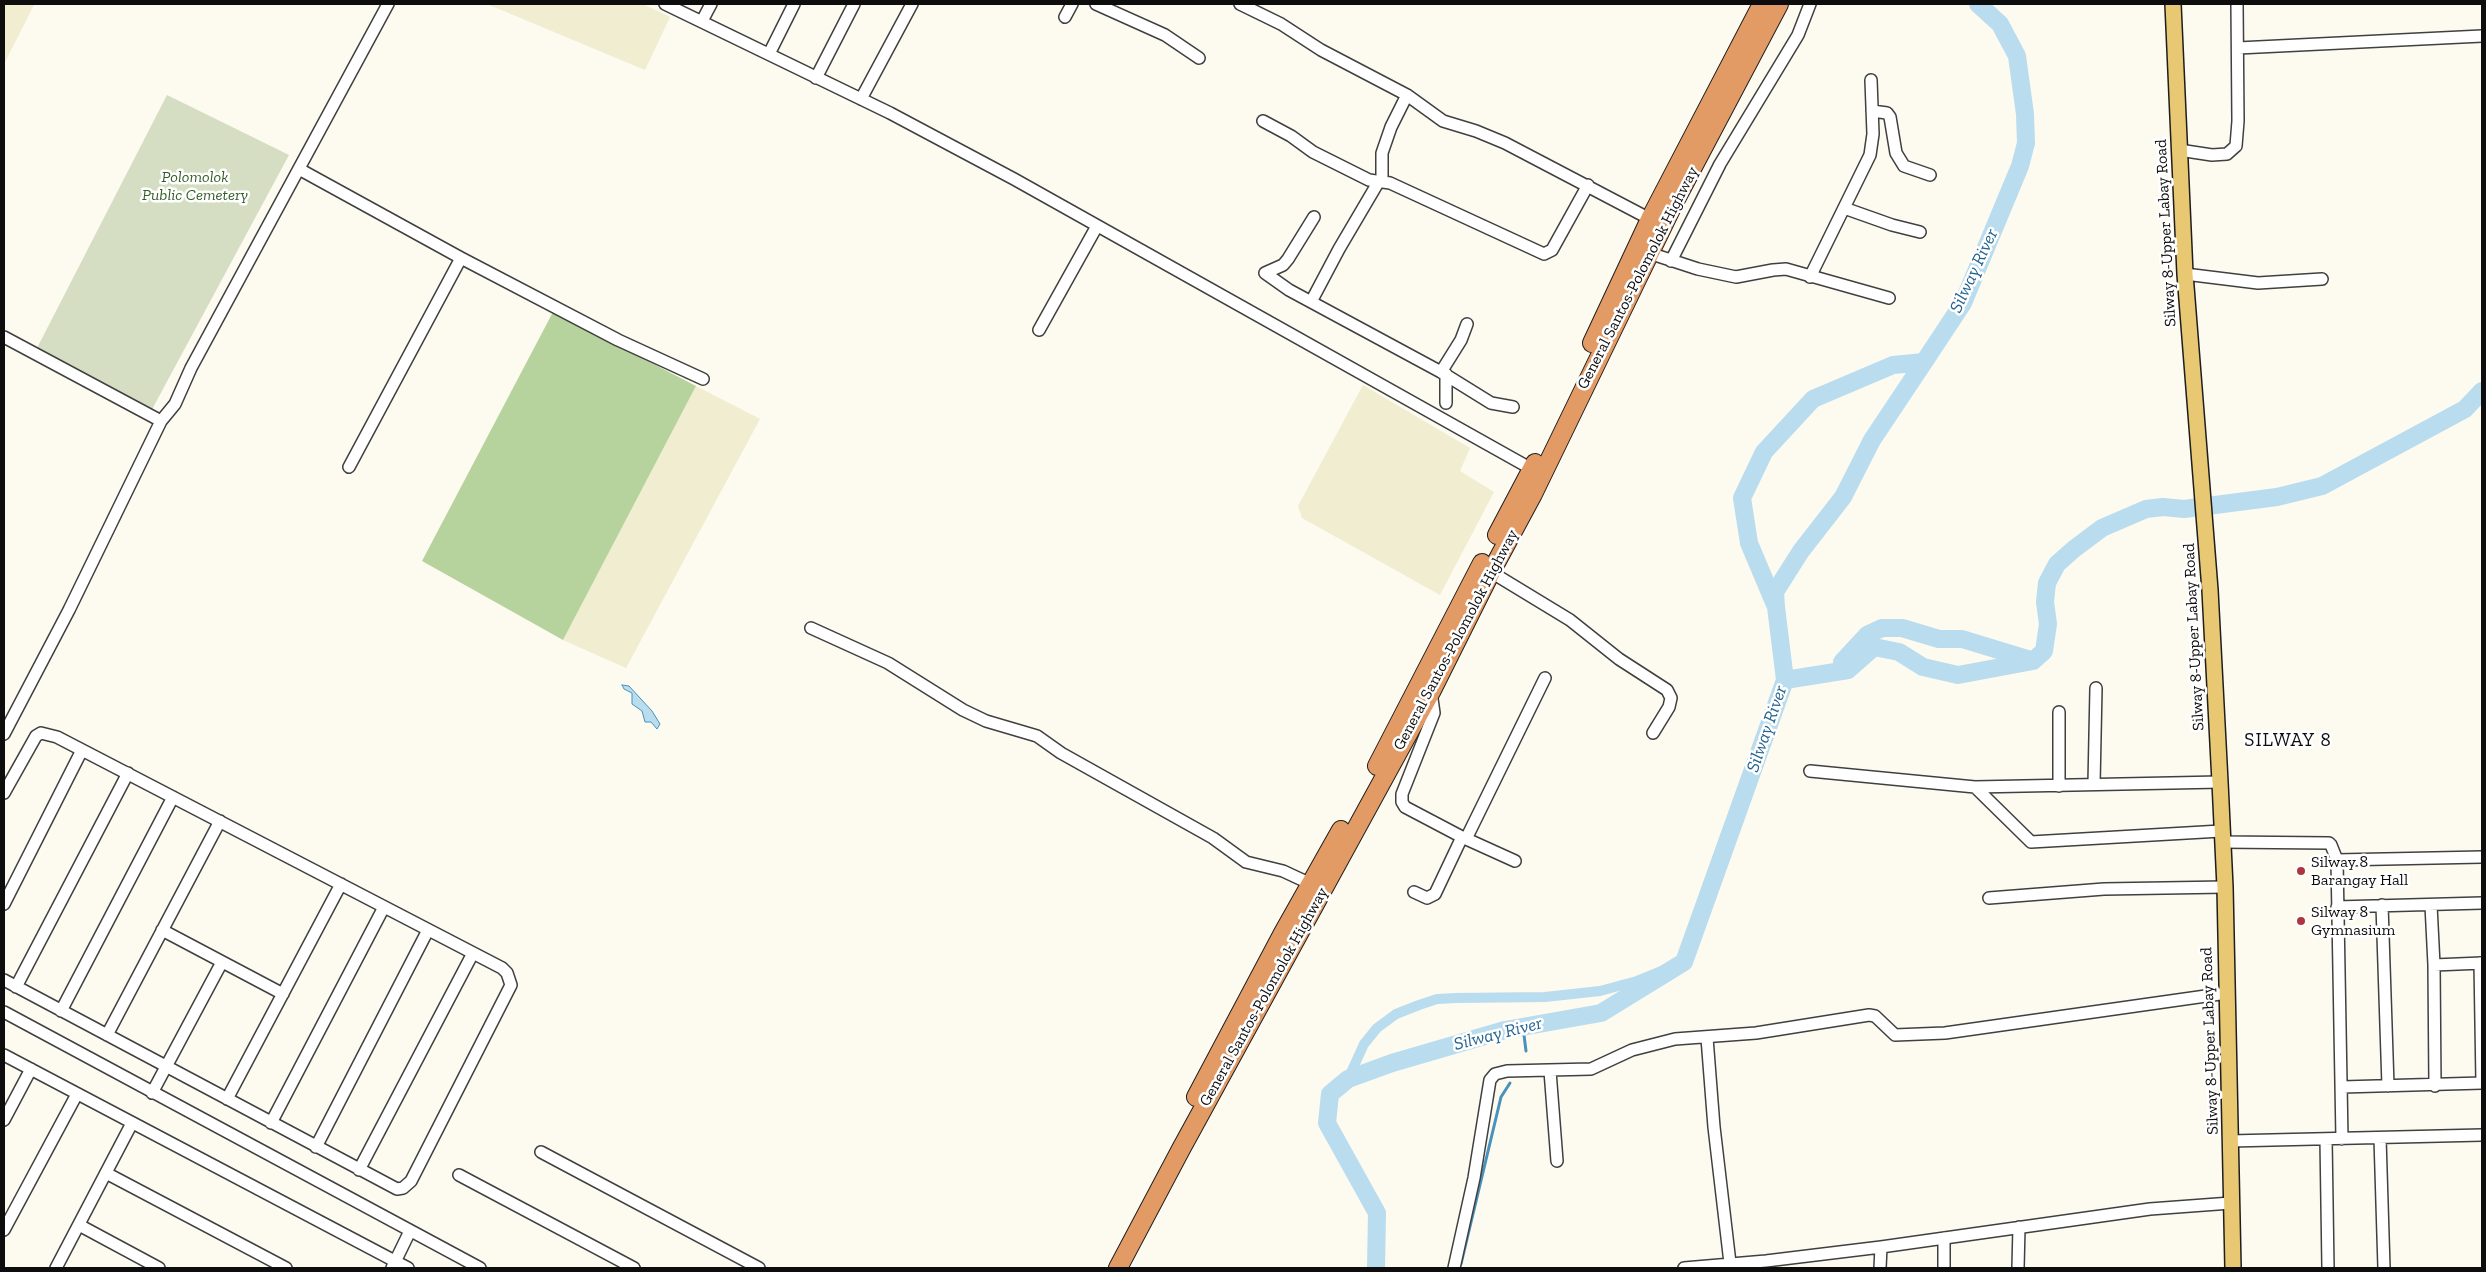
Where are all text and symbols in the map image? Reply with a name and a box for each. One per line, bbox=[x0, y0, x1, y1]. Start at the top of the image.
street label: Silway 8-Upper Labay Road bbox=[2152, 139, 2180, 327]
street label: General Santos-Polomolok Highway bbox=[1573, 164, 1703, 392]
park label: Polomolok Public Cemetery bbox=[142, 167, 248, 205]
water label: Silway River bbox=[1945, 226, 2003, 316]
street label: General Santos-Polomolok Highway bbox=[1390, 526, 1522, 754]
street label: Silway 8-Upper Labay Road bbox=[2180, 543, 2208, 731]
water label: Silway River bbox=[1742, 683, 1792, 775]
district label: SILWAY 8 bbox=[2243, 730, 2333, 752]
place label: Silway 8 Barangay Hall bbox=[2311, 852, 2408, 890]
marker: Silway 8 Barangay Hall bbox=[2295, 865, 2307, 877]
street label: General Santos-Polomolok Highway bbox=[1196, 884, 1332, 1110]
place label: Silway 8 Gymnasium bbox=[2311, 902, 2395, 940]
marker: Silway 8 Gymnasium bbox=[2295, 915, 2307, 927]
street label: Silway 8-Upper Labay Road bbox=[2197, 947, 2223, 1135]
water label: Silway River bbox=[1452, 1013, 1544, 1055]

